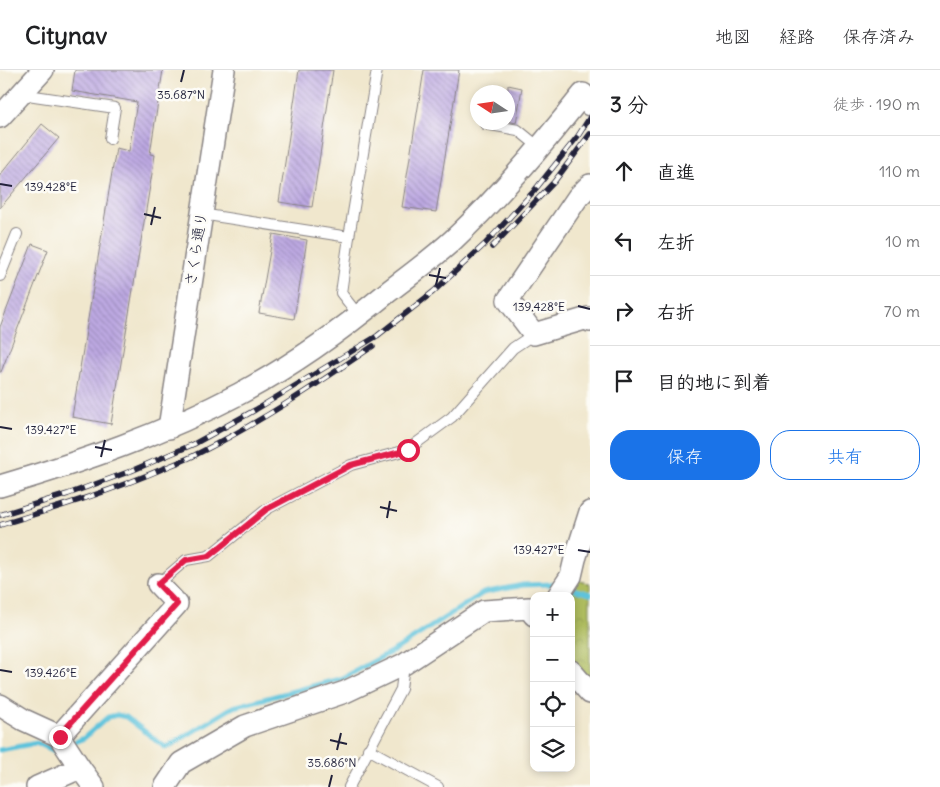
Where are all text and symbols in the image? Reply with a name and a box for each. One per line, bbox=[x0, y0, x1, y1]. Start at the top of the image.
text: Citynav bbox=[25, 20, 107, 50]
text: 地図 bbox=[715, 25, 751, 48]
text: 経路 bbox=[779, 25, 815, 48]
text: 保存済み bbox=[843, 25, 915, 48]
north arrow bbox=[470, 85, 515, 130]
text: 35.687°N bbox=[157, 87, 205, 102]
text: 3 分 bbox=[610, 91, 648, 118]
text: 徒歩 · 190 m bbox=[833, 94, 920, 114]
icon: ahead bbox=[610, 157, 638, 185]
text: 直進 bbox=[657, 160, 695, 184]
text: 110 m bbox=[879, 161, 920, 181]
text: 139.428°E bbox=[25, 179, 77, 194]
street label: さくら通り bbox=[180, 210, 211, 287]
icon: left bbox=[610, 227, 638, 255]
text: 左折 bbox=[657, 230, 695, 254]
text: 10 m bbox=[885, 231, 920, 251]
icon: right bbox=[610, 297, 638, 325]
text: 139.428°E bbox=[513, 299, 565, 314]
text: 右折 bbox=[657, 300, 695, 324]
text: 70 m bbox=[884, 301, 920, 321]
icon: arrive bbox=[610, 367, 638, 395]
text: 目的地に到着 bbox=[657, 370, 771, 394]
text: 139.427°E bbox=[26, 422, 76, 437]
button: 保存 bbox=[610, 430, 760, 480]
button: 共有 bbox=[770, 430, 920, 480]
route start bbox=[397, 439, 420, 462]
text: 139.427°E bbox=[514, 542, 564, 557]
map controls bbox=[530, 592, 575, 772]
button: + bbox=[530, 592, 575, 637]
button: − bbox=[530, 637, 575, 682]
text: 139.426°E bbox=[25, 665, 77, 680]
button: locate bbox=[530, 682, 575, 727]
route end bbox=[49, 726, 72, 749]
button: layers bbox=[530, 727, 575, 772]
text: 35.686°N bbox=[307, 755, 357, 770]

